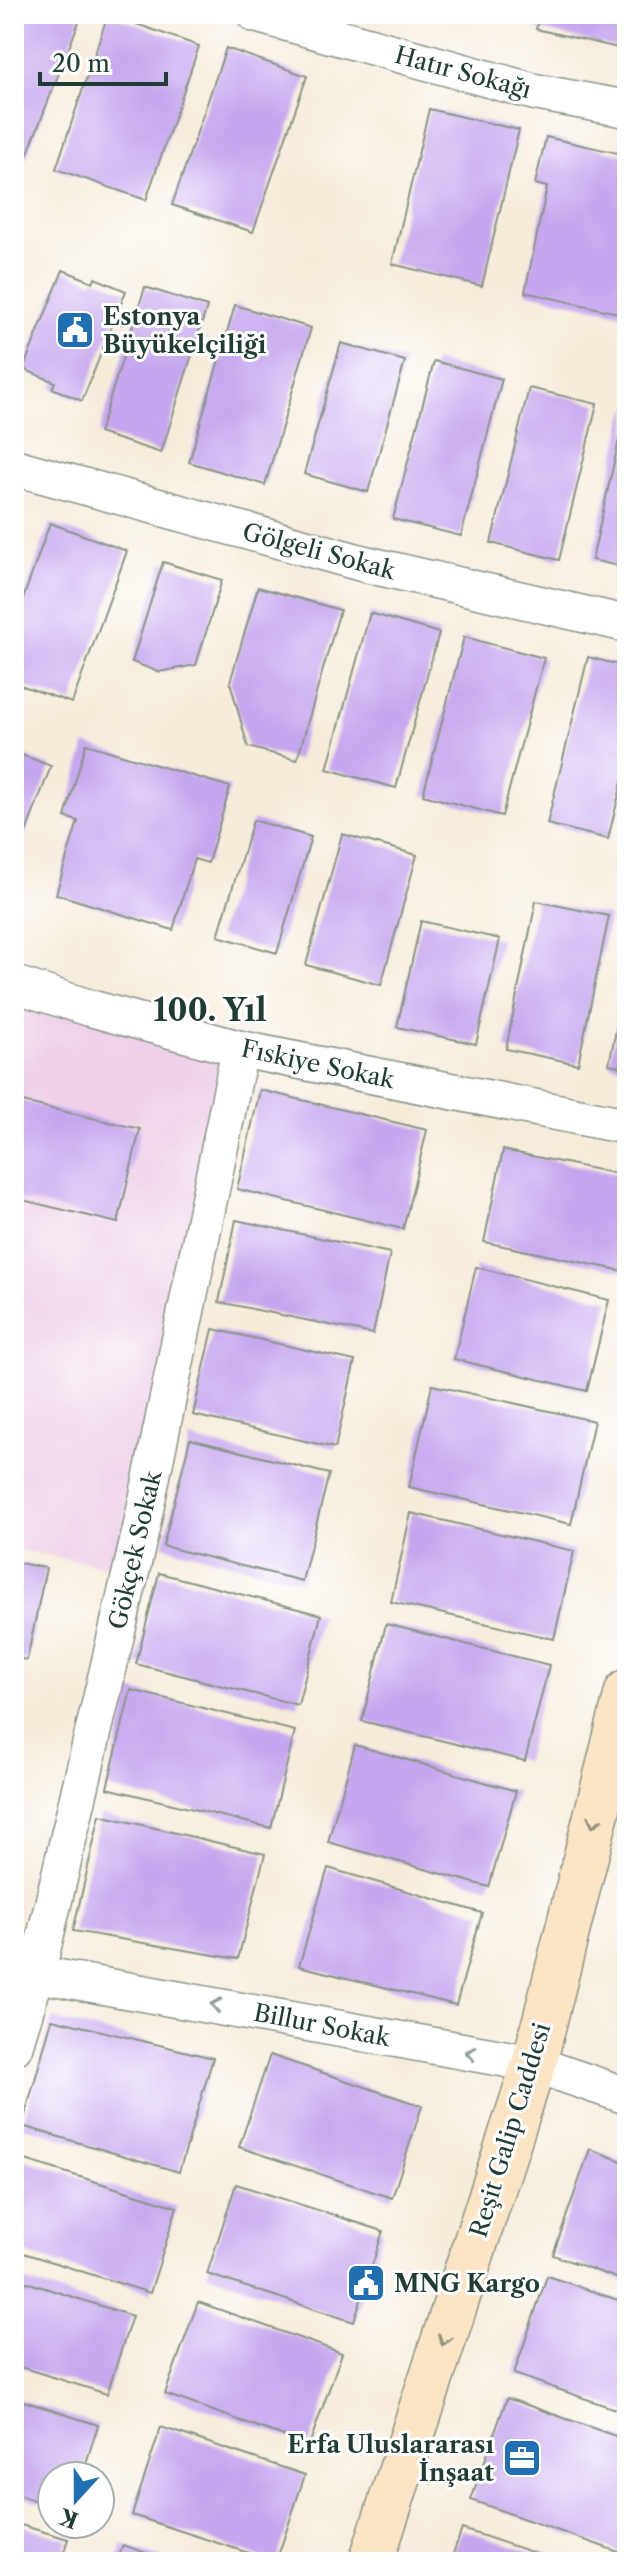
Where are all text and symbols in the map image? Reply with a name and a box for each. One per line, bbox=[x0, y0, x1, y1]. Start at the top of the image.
scale bar bbox=[40, 36, 166, 86]
street label: Hatır Sokağı bbox=[392, 40, 534, 104]
text: 20 m bbox=[52, 49, 110, 78]
place label: Estonya Büyükelçiliği bbox=[103, 302, 267, 359]
public building icon: Estonya Büyükelçiliği bbox=[54, 309, 96, 351]
street label: Gölgeli Sokak bbox=[239, 517, 400, 586]
district label: 100. Yıl bbox=[153, 990, 267, 1029]
street label: Fıskiye Sokak bbox=[239, 1034, 398, 1095]
street label: Gökçek Sokak bbox=[103, 1467, 168, 1632]
one-way arrow bbox=[587, 1815, 604, 1829]
one-way arrow bbox=[209, 1998, 223, 2015]
street label: Billur Sokak bbox=[251, 1998, 394, 2053]
street label: Reşit Galip Caddesi bbox=[464, 2019, 556, 2241]
one-way arrow bbox=[465, 2045, 478, 2062]
public building icon: MNG Kargo bbox=[345, 2262, 387, 2304]
place label: MNG Kargo bbox=[394, 2269, 540, 2298]
one-way arrow bbox=[437, 2333, 453, 2347]
place label: Erfa Uluslararası İnşaat bbox=[287, 2430, 494, 2487]
office icon: Erfa Uluslararası İnşaat bbox=[501, 2437, 543, 2479]
north arrow bbox=[36, 2460, 116, 2540]
text: K bbox=[55, 2502, 82, 2534]

